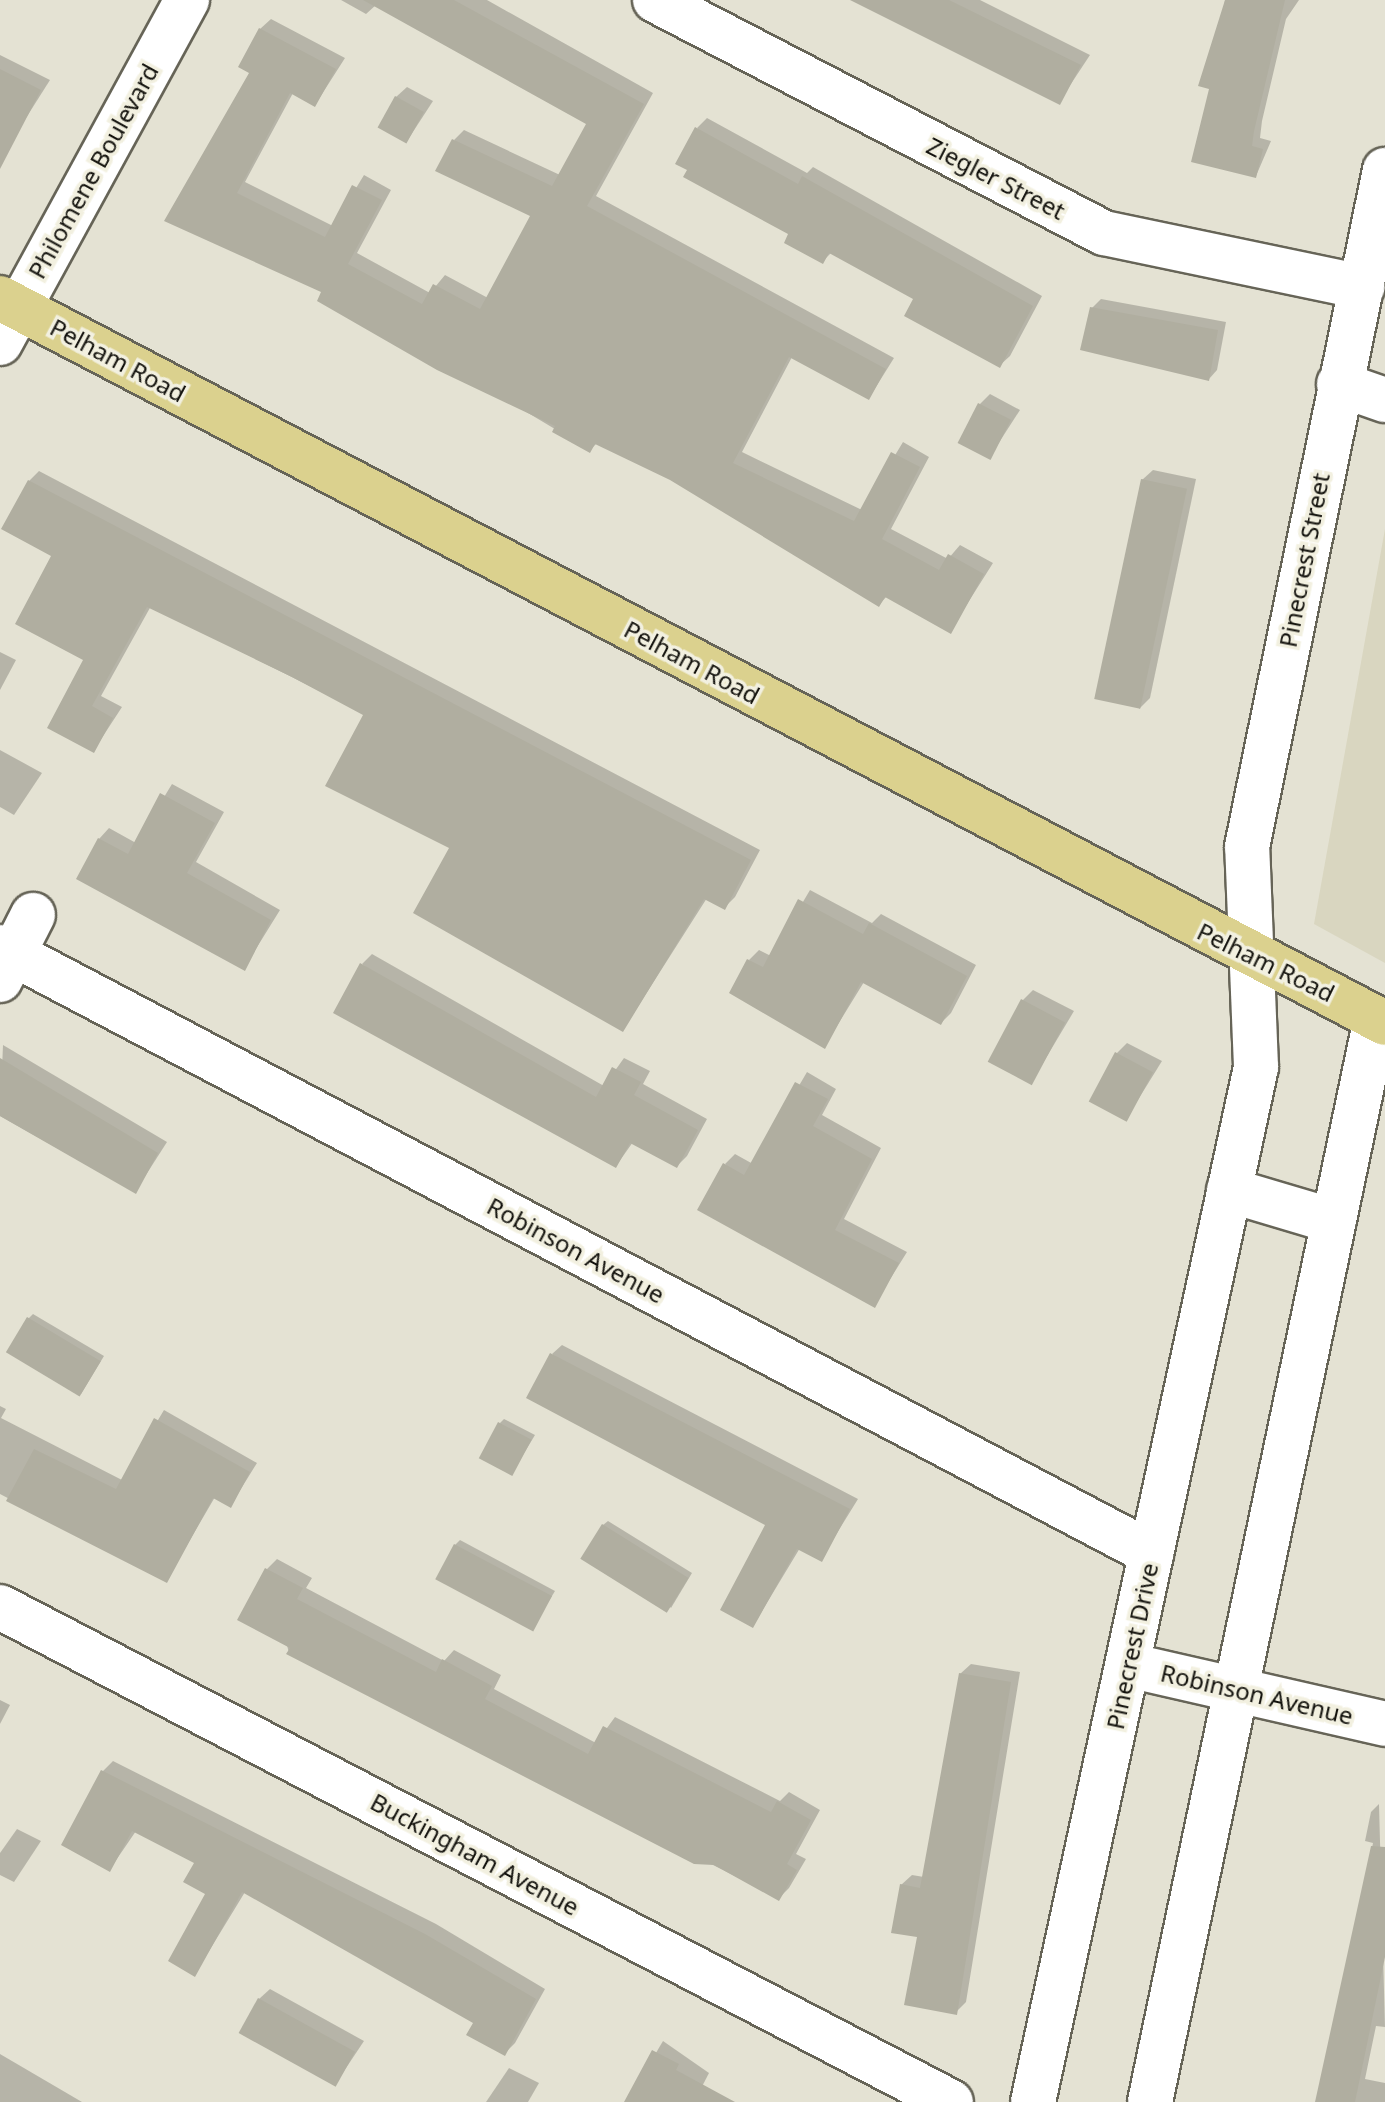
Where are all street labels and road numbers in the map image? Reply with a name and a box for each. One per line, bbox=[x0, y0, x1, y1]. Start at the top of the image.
street label: Philomene Boulevard bbox=[22, 59, 164, 283]
street label: Ziegler Street bbox=[922, 131, 1070, 225]
street label: Pelham Road bbox=[46, 312, 190, 408]
street label: Pinecrest Street bbox=[1273, 470, 1335, 650]
street label: Pelham Road bbox=[620, 614, 764, 710]
street label: Pelham Road bbox=[1193, 916, 1339, 1008]
street label: Robinson Avenue bbox=[482, 1191, 670, 1309]
street label: Pinecrest Drive bbox=[1100, 1560, 1164, 1732]
street label: Robinson Avenue bbox=[1158, 1658, 1356, 1730]
street label: Buckingham Avenue bbox=[366, 1787, 584, 1921]

